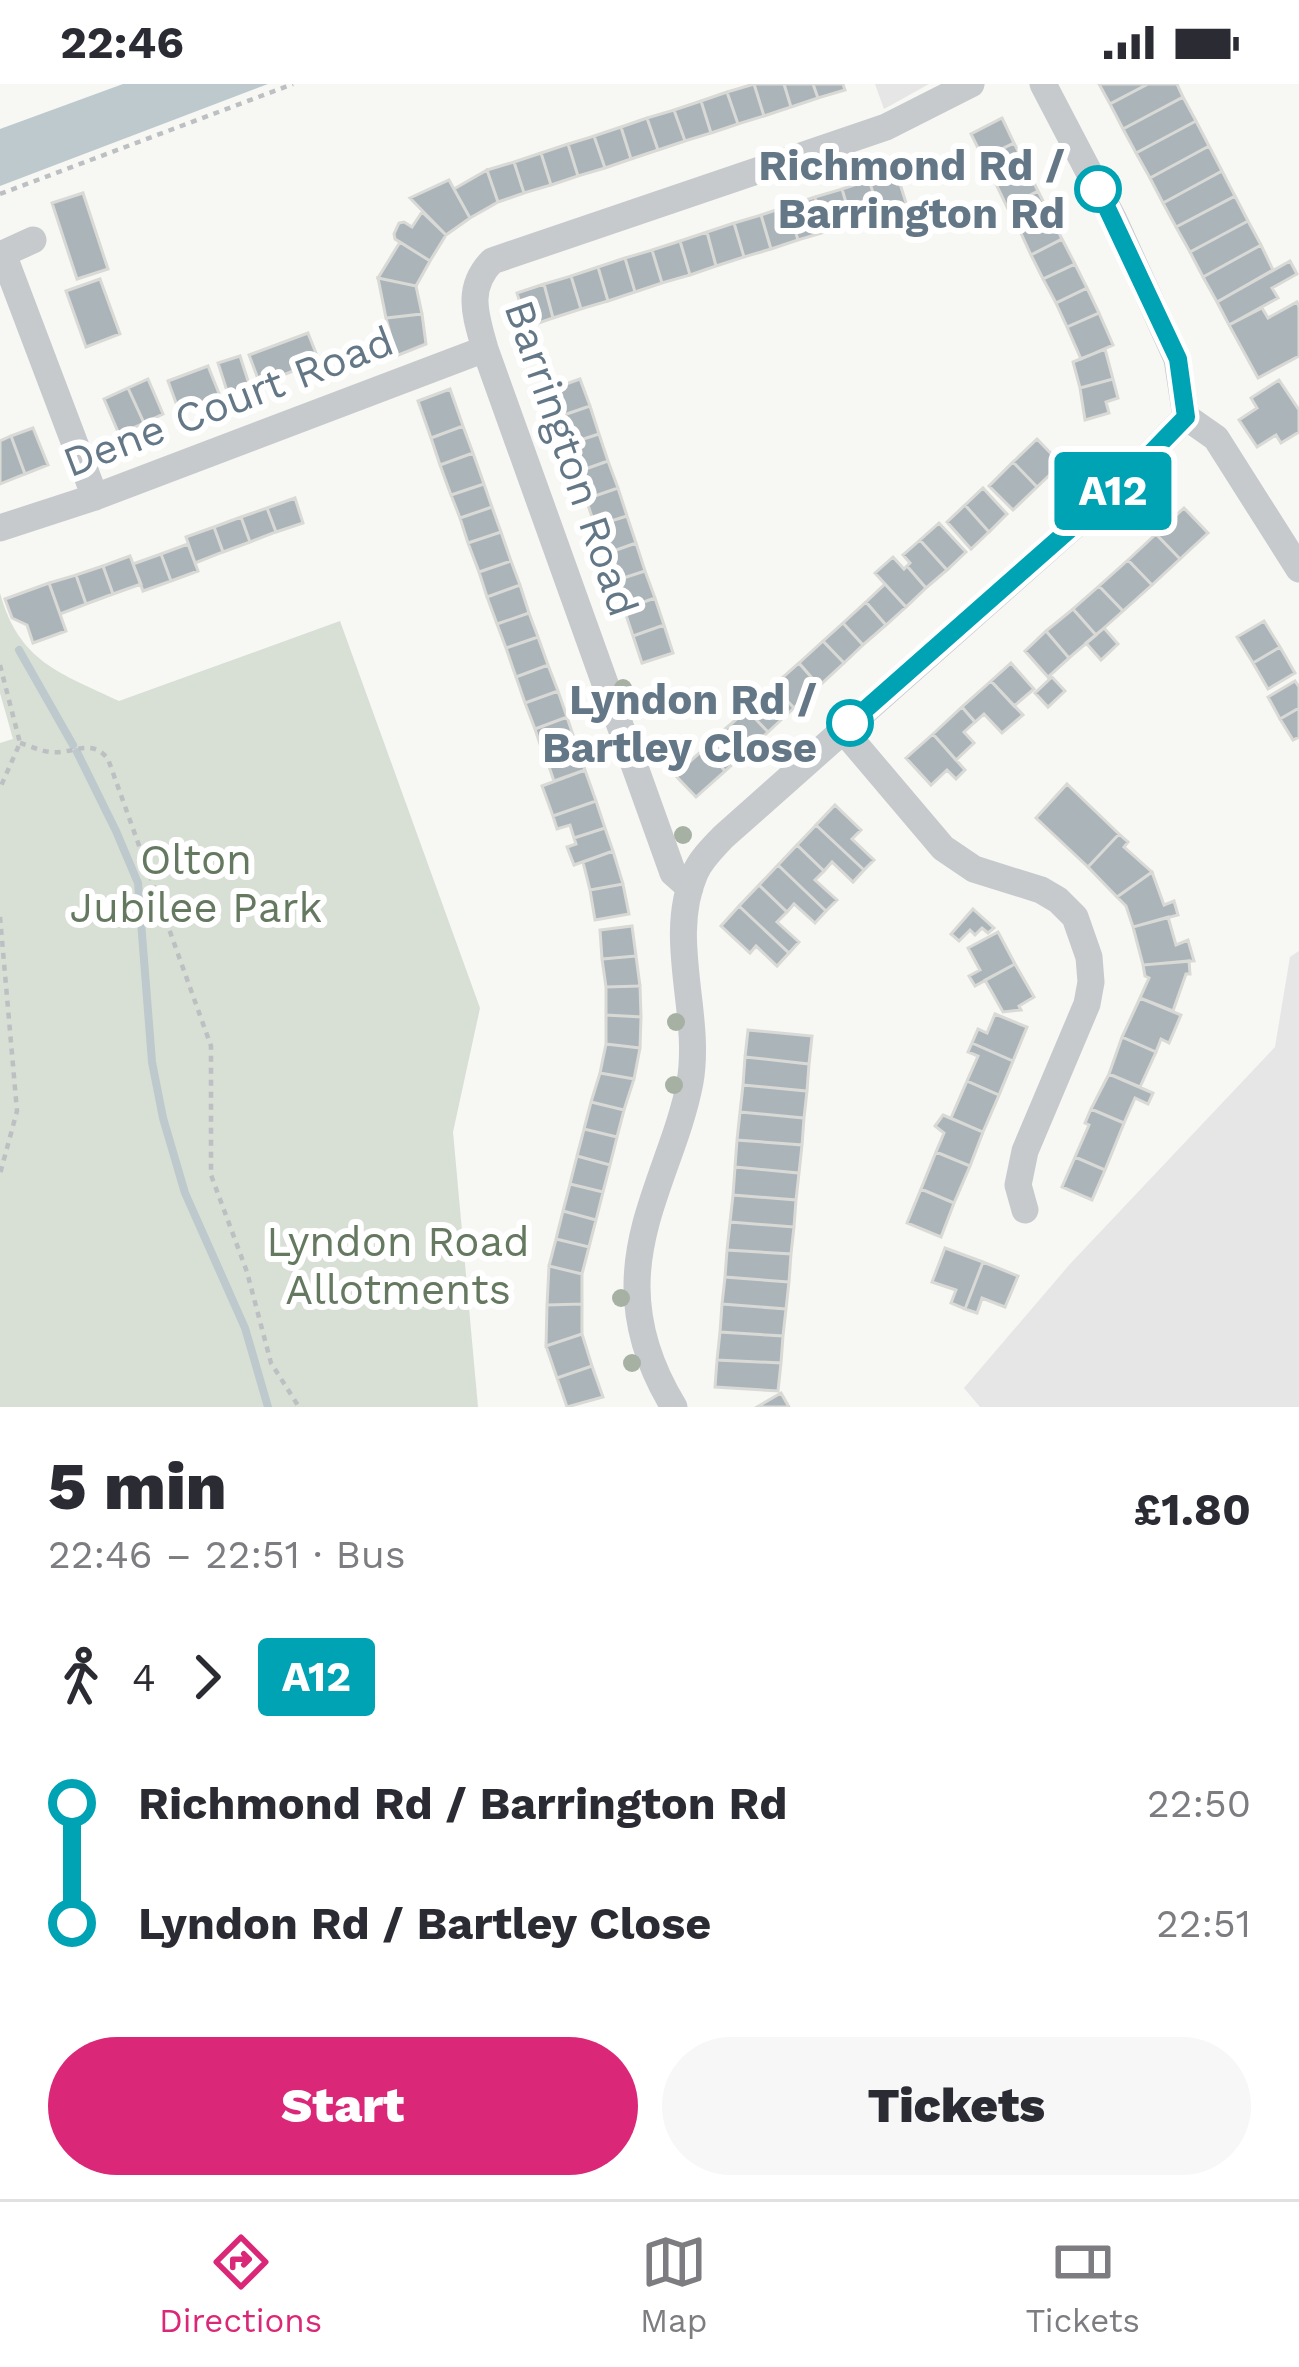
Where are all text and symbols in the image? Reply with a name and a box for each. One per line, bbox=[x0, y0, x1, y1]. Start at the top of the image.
text: 22:46 bbox=[60, 16, 184, 69]
place label: Richmond Rd / Barrington Rd bbox=[758, 141, 1065, 238]
marker: Richmond Rd / Barrington Rd bbox=[1076, 167, 1120, 211]
street label: Barrington Road bbox=[495, 294, 649, 622]
street label: Dene Court Road bbox=[56, 316, 400, 487]
line badge: A12 bbox=[1044, 452, 1182, 530]
text: A12 bbox=[1078, 466, 1148, 515]
place label: Lyndon Rd / Bartley Close bbox=[542, 675, 817, 772]
marker: Lyndon Rd / Bartley Close bbox=[828, 701, 872, 745]
park label: Olton Jubilee Park bbox=[70, 835, 322, 932]
park label: Lyndon Road Allotments bbox=[266, 1217, 530, 1314]
text: 5 min bbox=[48, 1448, 227, 1525]
text: £1.80 bbox=[1133, 1483, 1251, 1536]
text: 22:46 – 22:51 · Bus bbox=[48, 1532, 405, 1577]
icon: walk bbox=[48, 1644, 114, 1710]
icon: forward bbox=[174, 1644, 240, 1710]
text: A12 bbox=[282, 1652, 351, 1701]
text: 4 bbox=[132, 1655, 156, 1700]
text: Richmond Rd / Barrington Rd bbox=[138, 1777, 787, 1830]
text: 22:50 bbox=[1147, 1781, 1251, 1826]
text: Lyndon Rd / Bartley Close bbox=[138, 1897, 711, 1950]
text: 22:51 bbox=[1156, 1901, 1251, 1946]
button: Start bbox=[48, 2037, 638, 2175]
button: Tickets bbox=[662, 2037, 1251, 2175]
tab: Directions bbox=[159, 2229, 322, 2340]
tab: Map bbox=[640, 2229, 707, 2340]
tab: Tickets bbox=[1025, 2229, 1140, 2340]

